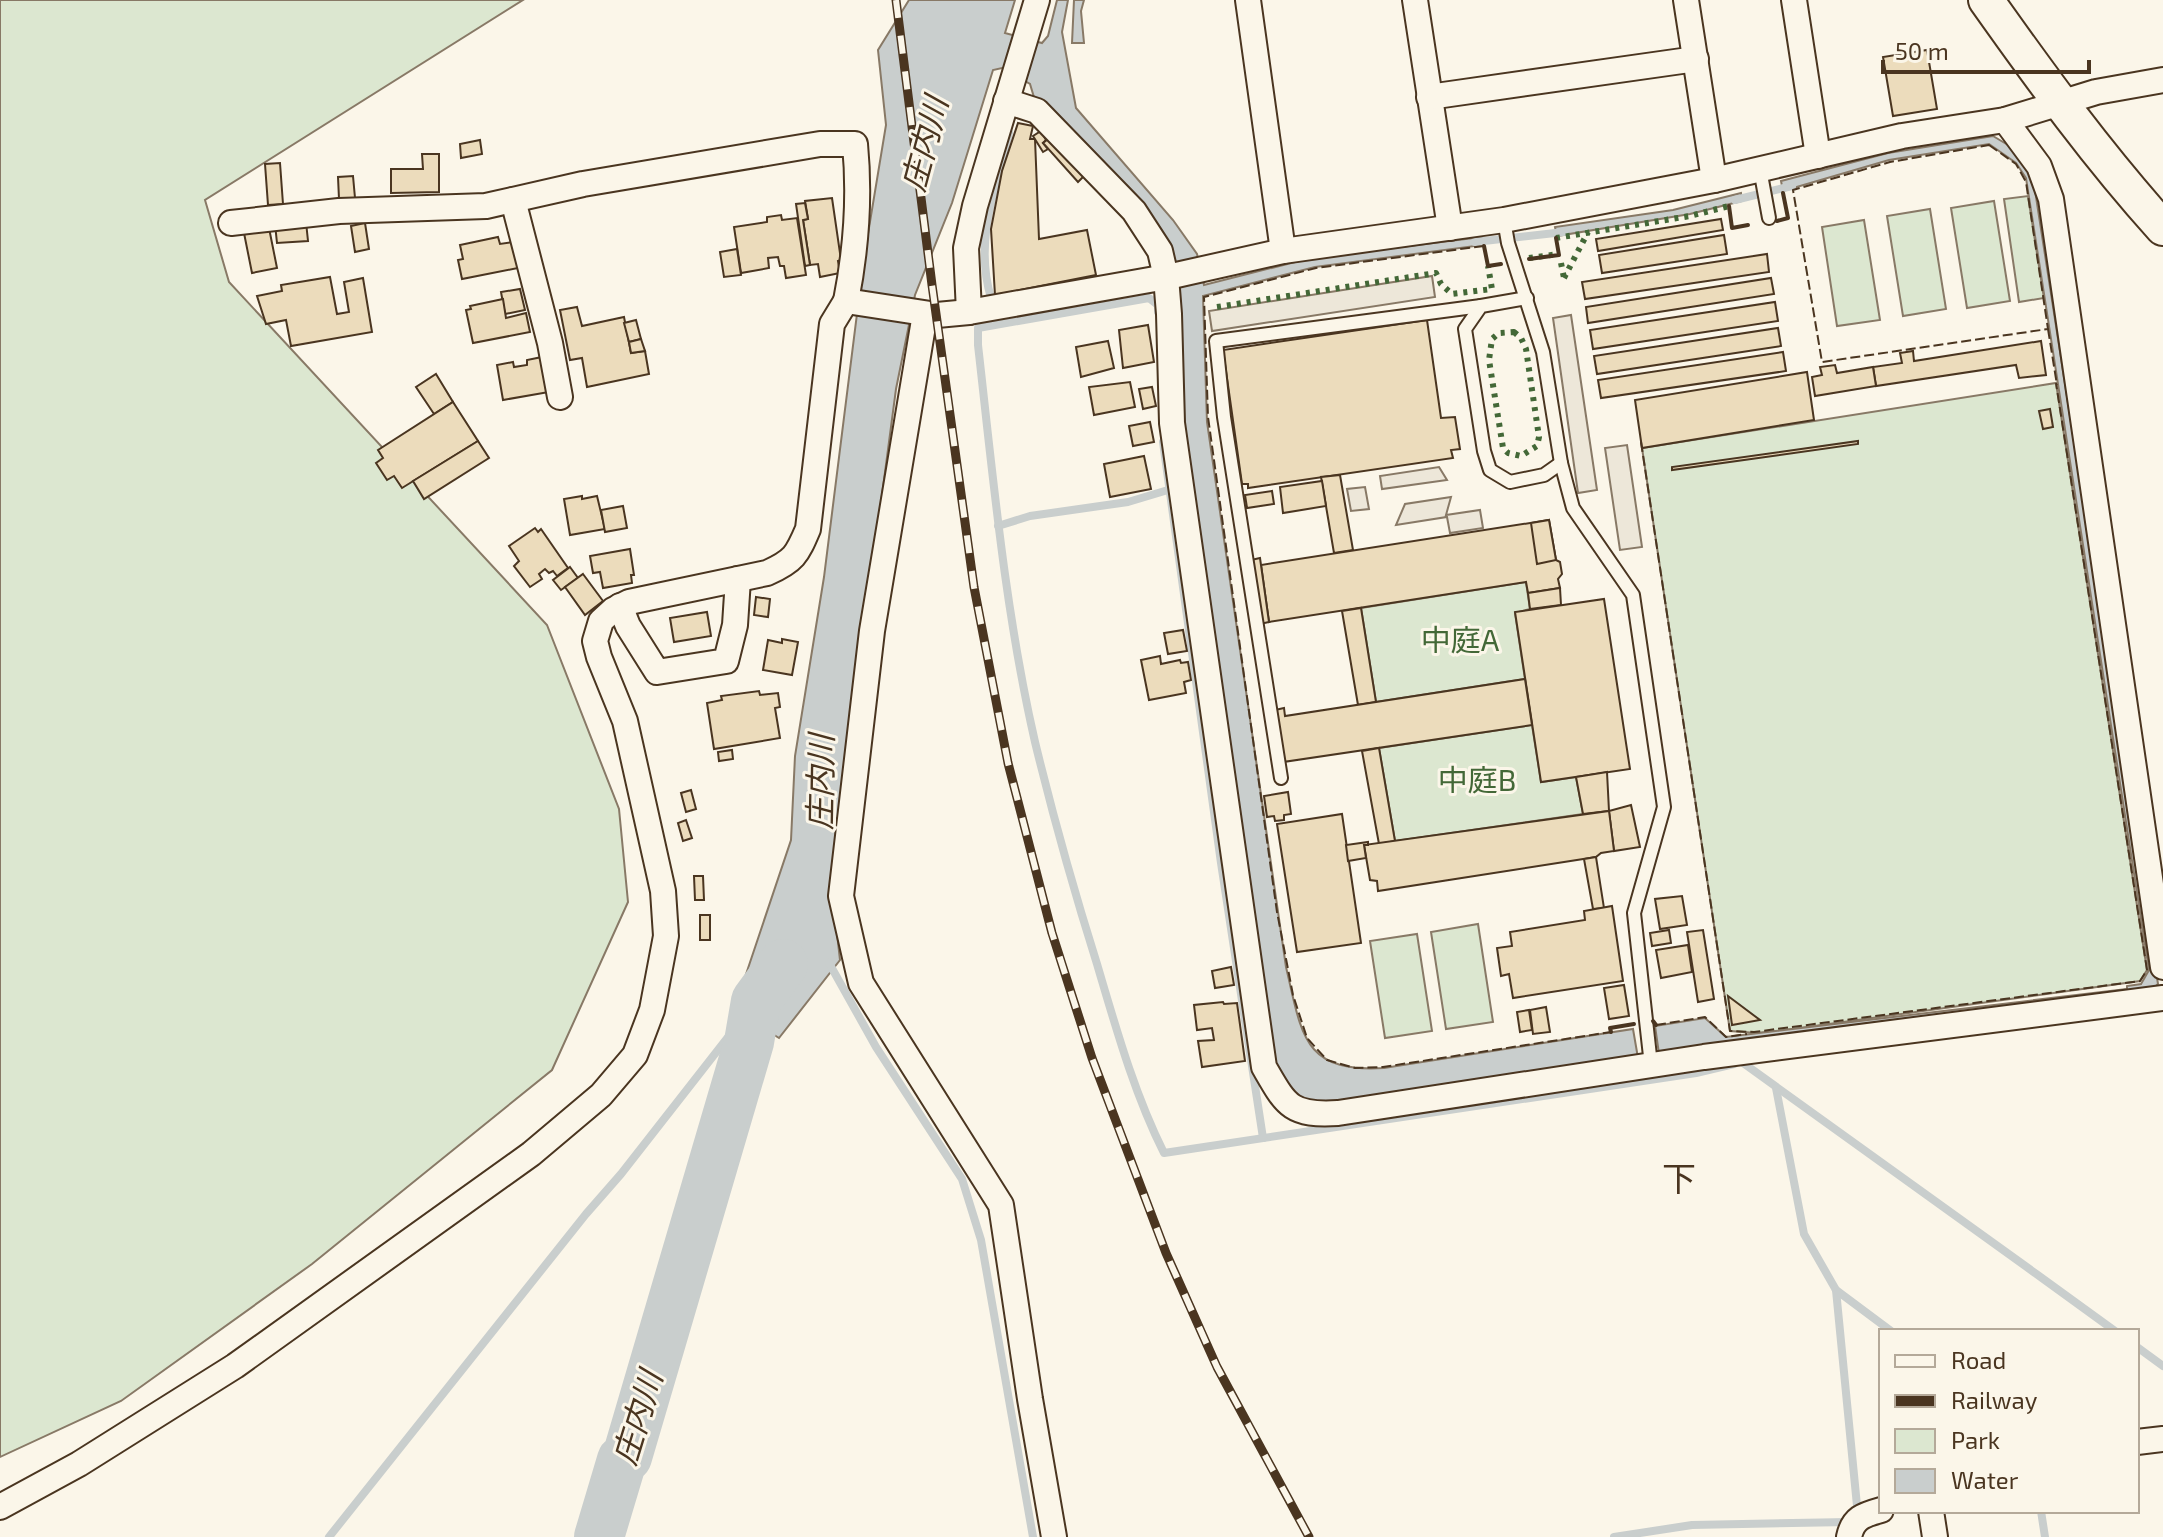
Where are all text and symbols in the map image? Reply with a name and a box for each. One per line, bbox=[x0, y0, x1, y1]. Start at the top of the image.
scale bar bbox=[1883, 24, 2089, 74]
text: 50 m bbox=[1895, 36, 1949, 65]
water label: 庄内川 bbox=[892, 89, 955, 195]
park label: 中庭A bbox=[1421, 621, 1500, 657]
water label: 庄内川 bbox=[799, 731, 839, 830]
park label: 中庭B bbox=[1438, 761, 1516, 797]
district label: 下 bbox=[1662, 1157, 1696, 1198]
legend bbox=[1879, 1329, 2139, 1513]
text: Road bbox=[1951, 1345, 2006, 1374]
water label: 庄内川 bbox=[604, 1363, 669, 1469]
text: Railway bbox=[1951, 1385, 2038, 1414]
text: Park bbox=[1951, 1425, 2000, 1454]
text: Water bbox=[1951, 1465, 2019, 1494]

